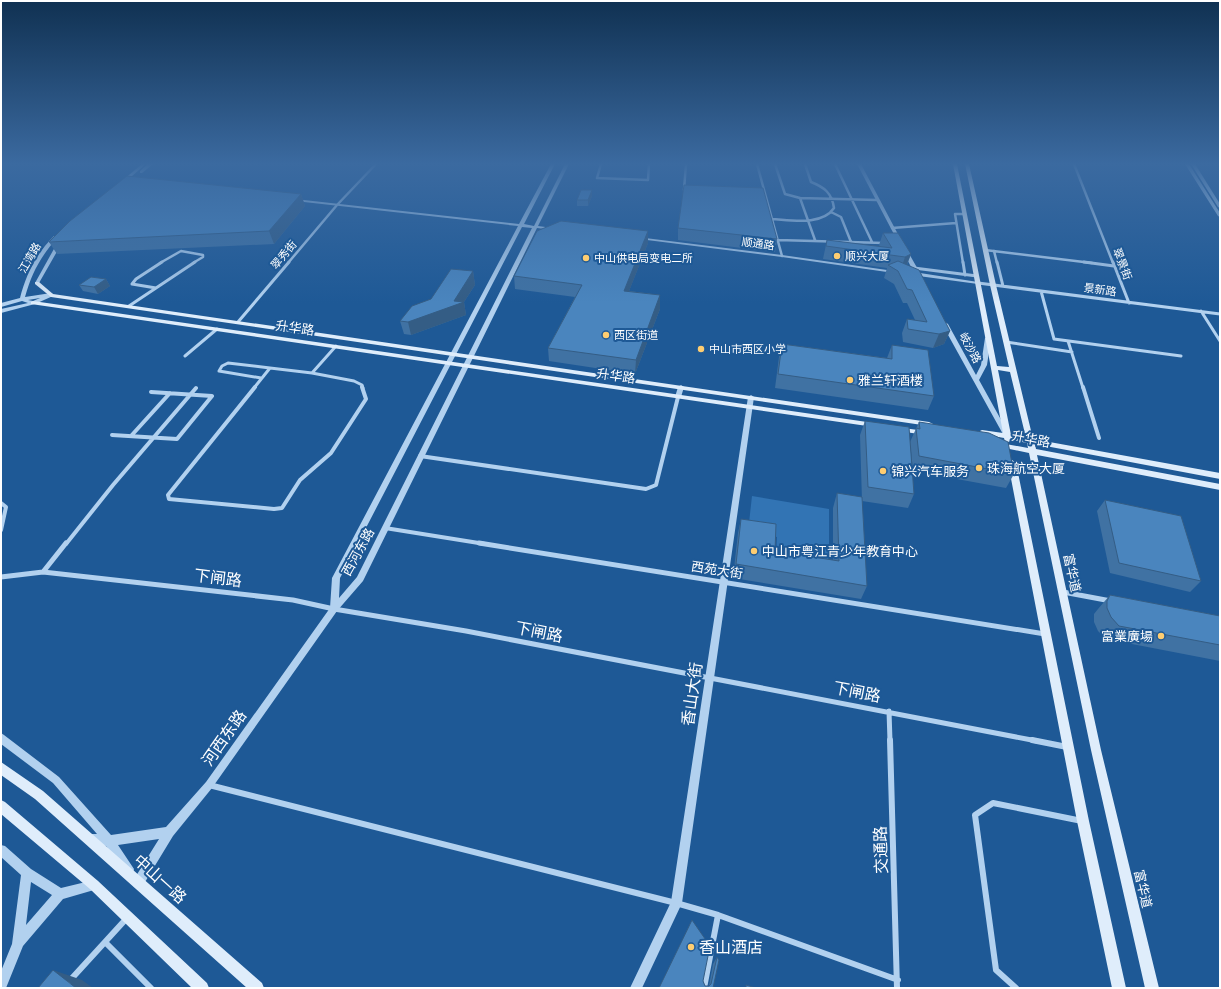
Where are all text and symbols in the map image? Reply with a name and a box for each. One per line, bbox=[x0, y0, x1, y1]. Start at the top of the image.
street label: 顺通路 bbox=[741, 236, 775, 252]
street label: 翠秀街 bbox=[268, 238, 300, 272]
street label: 江湾路 bbox=[16, 240, 44, 276]
street label: 翠景街 bbox=[1110, 246, 1134, 282]
place label: 顺兴大厦 bbox=[845, 250, 889, 263]
marker: 顺兴大厦 bbox=[832, 251, 842, 261]
place label: 中山供电局变电二所 bbox=[594, 252, 693, 265]
marker: 中山供电局变电二所 bbox=[581, 253, 591, 263]
street label: 景新路 bbox=[1083, 281, 1117, 299]
street label: 升华路 bbox=[275, 318, 315, 338]
place label: 西区街道 bbox=[614, 329, 658, 342]
marker: 西区街道 bbox=[601, 330, 611, 340]
street label: 岐沙路 bbox=[956, 330, 984, 366]
place label: 中山市西区小学 bbox=[709, 343, 786, 356]
marker: 中山市西区小学 bbox=[696, 344, 706, 354]
street label: 升华路 bbox=[596, 366, 636, 386]
place label: 雅兰轩酒楼 bbox=[858, 373, 923, 388]
marker: 雅兰轩酒楼 bbox=[845, 375, 855, 385]
street label: 升华路 bbox=[1010, 428, 1052, 450]
place label: 珠海航空大厦 bbox=[987, 461, 1065, 476]
marker: 珠海航空大厦 bbox=[974, 463, 984, 473]
place label: 锦兴汽车服务 bbox=[891, 464, 969, 479]
marker: 锦兴汽车服务 bbox=[878, 466, 888, 476]
street label: 西河东路 bbox=[339, 526, 377, 578]
place label: 中山市粤江青少年教育中心 bbox=[762, 544, 918, 559]
marker: 中山市粤江青少年教育中心 bbox=[749, 546, 759, 556]
street label: 富华道 bbox=[1061, 552, 1083, 594]
street label: 西苑大街 bbox=[690, 559, 744, 581]
street label: 下闸路 bbox=[193, 566, 243, 590]
street label: 下闸路 bbox=[514, 618, 564, 646]
place label: 富業廣場 bbox=[1101, 629, 1153, 644]
marker: 富業廣場 bbox=[1156, 631, 1166, 641]
street label: 香山大街 bbox=[678, 661, 706, 727]
street label: 下闸路 bbox=[832, 678, 882, 706]
street label: 河西东路 bbox=[198, 706, 250, 770]
street label: 交通路 bbox=[871, 826, 891, 874]
street label: 中山一路 bbox=[130, 851, 190, 907]
street label: 富华道 bbox=[1131, 868, 1155, 910]
place label: 香山酒店 bbox=[699, 938, 763, 957]
marker: 香山酒店 bbox=[686, 942, 696, 952]

